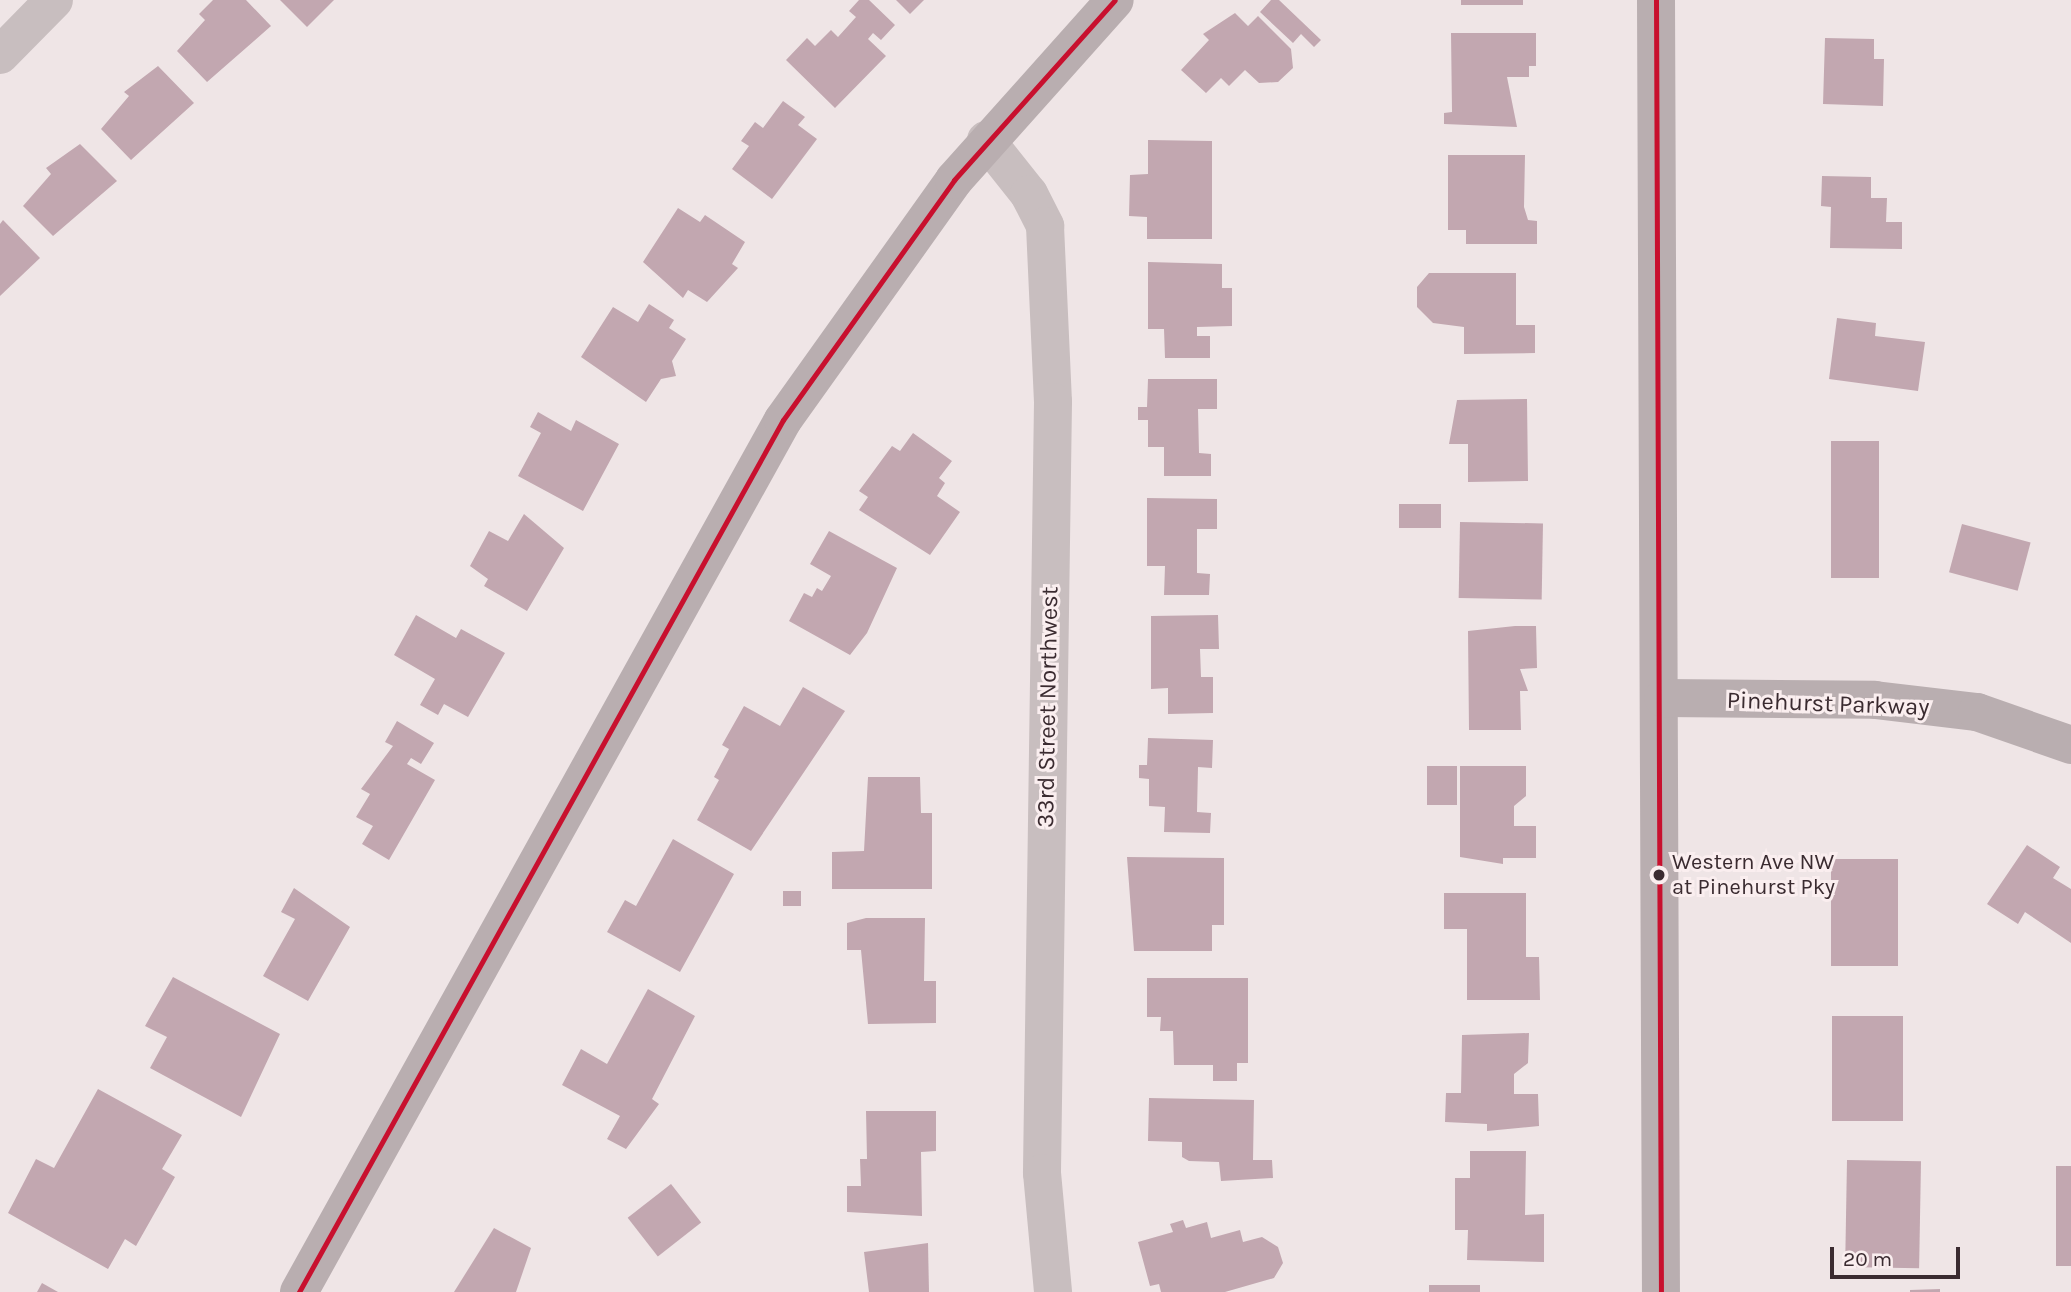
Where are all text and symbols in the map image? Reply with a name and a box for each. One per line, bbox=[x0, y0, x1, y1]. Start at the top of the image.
street label: 33rd Street Northwest bbox=[1031, 586, 1065, 828]
street label: Pinehurst Parkway bbox=[1726, 686, 1930, 722]
place label: Western Ave NW at Pinehurst Pky bbox=[1672, 849, 1835, 900]
marker: Western Ave NW at Pinehurst Pky bbox=[1652, 868, 1666, 882]
scale bar bbox=[1833, 1232, 1962, 1276]
text: 20 m bbox=[1843, 1247, 1892, 1271]

